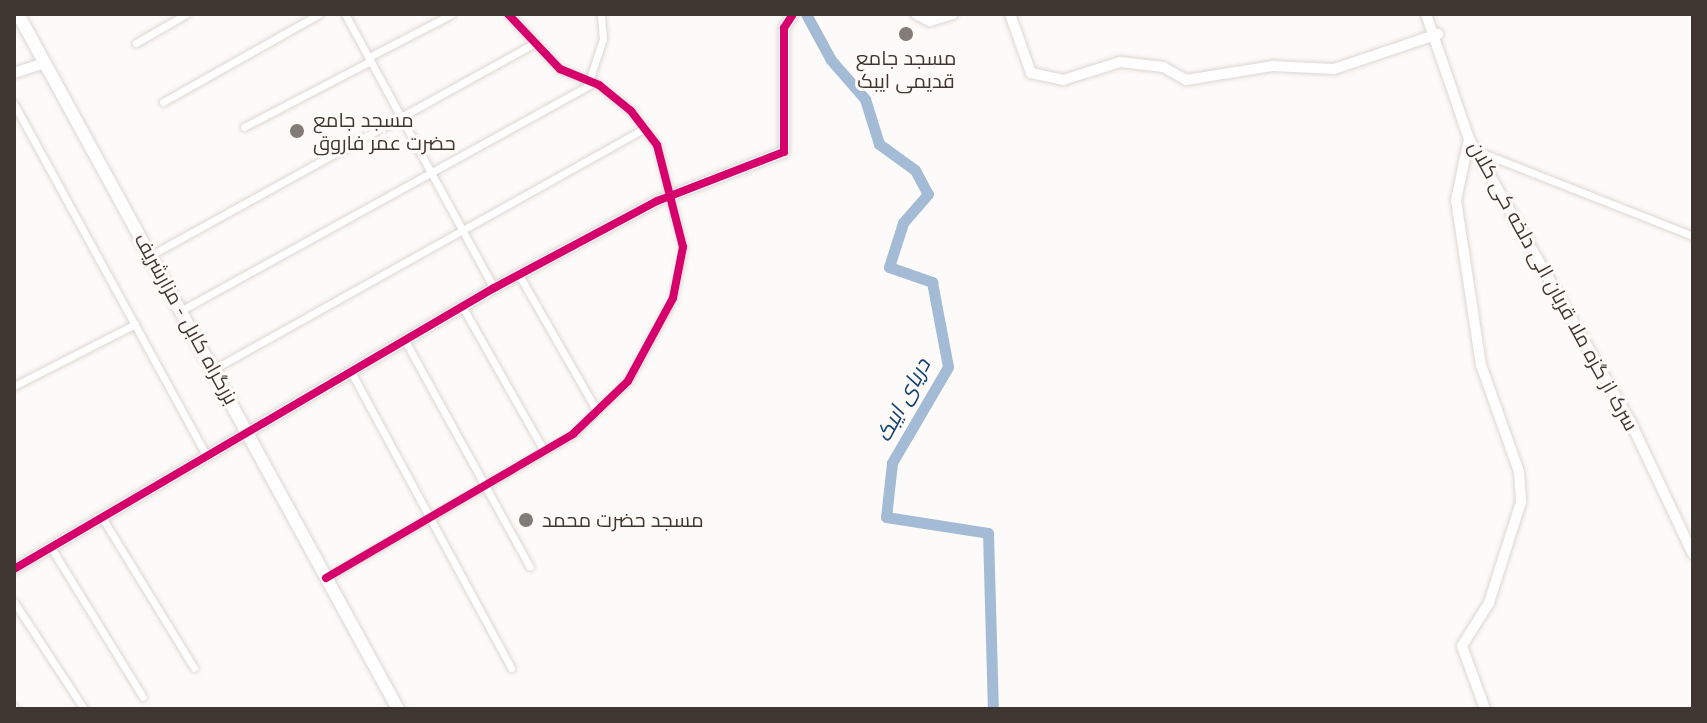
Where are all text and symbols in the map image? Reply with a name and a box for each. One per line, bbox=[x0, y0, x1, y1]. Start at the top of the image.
marker: مسجد جامع قدیمی ایبک bbox=[897, 25, 915, 43]
place label: مسجد جامع قدیمی ایبک bbox=[856, 46, 956, 93]
place label: مسجد جامع حضرت عمر فاروق bbox=[313, 108, 456, 155]
marker: مسجد جامع حضرت عمر فاروق bbox=[288, 122, 306, 140]
street label: سرک از گزه ملا قربان الی دلخه کی کلان bbox=[1463, 137, 1643, 435]
street label: بزرگراه کابل - مزارشریف bbox=[129, 229, 243, 409]
water label: دریای ایبک bbox=[870, 354, 936, 446]
place label: مسجد حضرت محمد bbox=[542, 508, 704, 532]
marker: مسجد حضرت محمد bbox=[517, 511, 535, 529]

